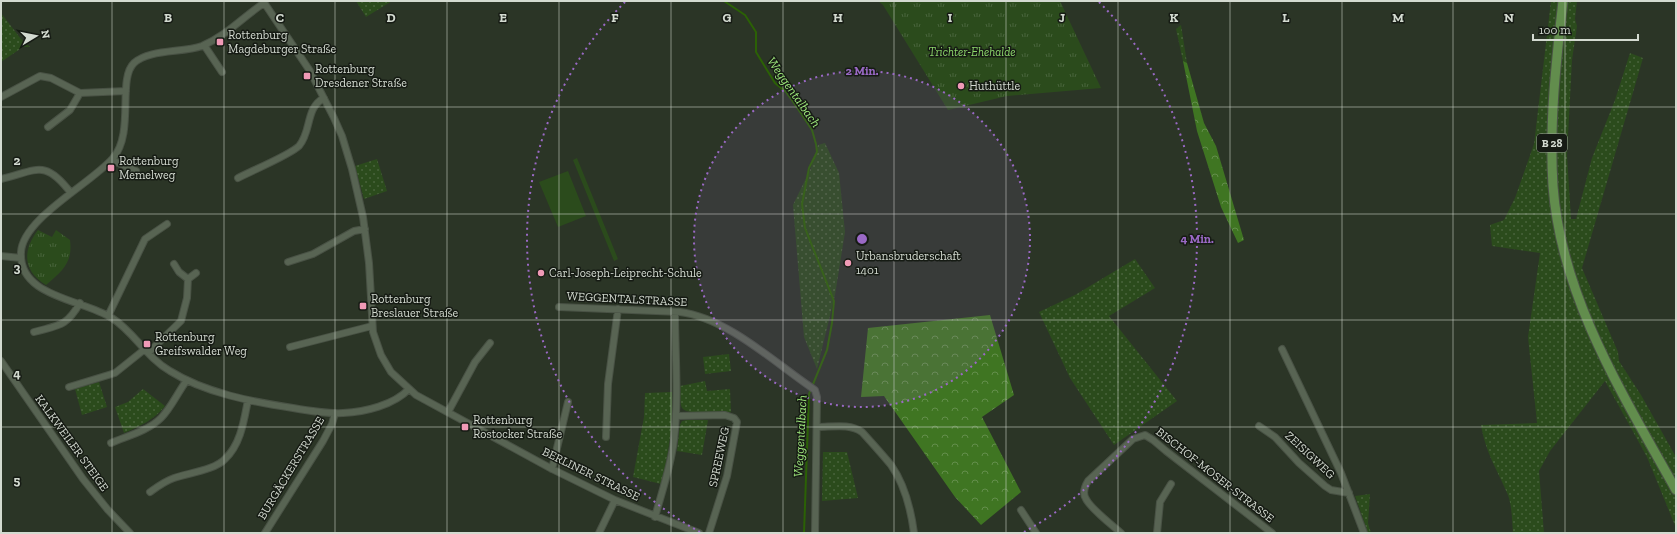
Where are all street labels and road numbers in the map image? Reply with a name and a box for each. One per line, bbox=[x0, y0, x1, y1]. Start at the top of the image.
road number: B 28 bbox=[1537, 134, 1567, 152]
street label: WEGGENTALSTRASSE bbox=[566, 289, 688, 309]
street label: KALKWEILER STEIGE bbox=[32, 392, 112, 494]
street label: BURGÄCKERSTRASSE bbox=[255, 414, 327, 522]
street label: BISCHOF-MOSER-STRASSE bbox=[1153, 425, 1277, 525]
street label: SPREEWEG bbox=[706, 426, 732, 488]
street label: ZEISIGWEG bbox=[1282, 428, 1338, 482]
street label: BERLINER STRASSE bbox=[540, 444, 642, 504]

